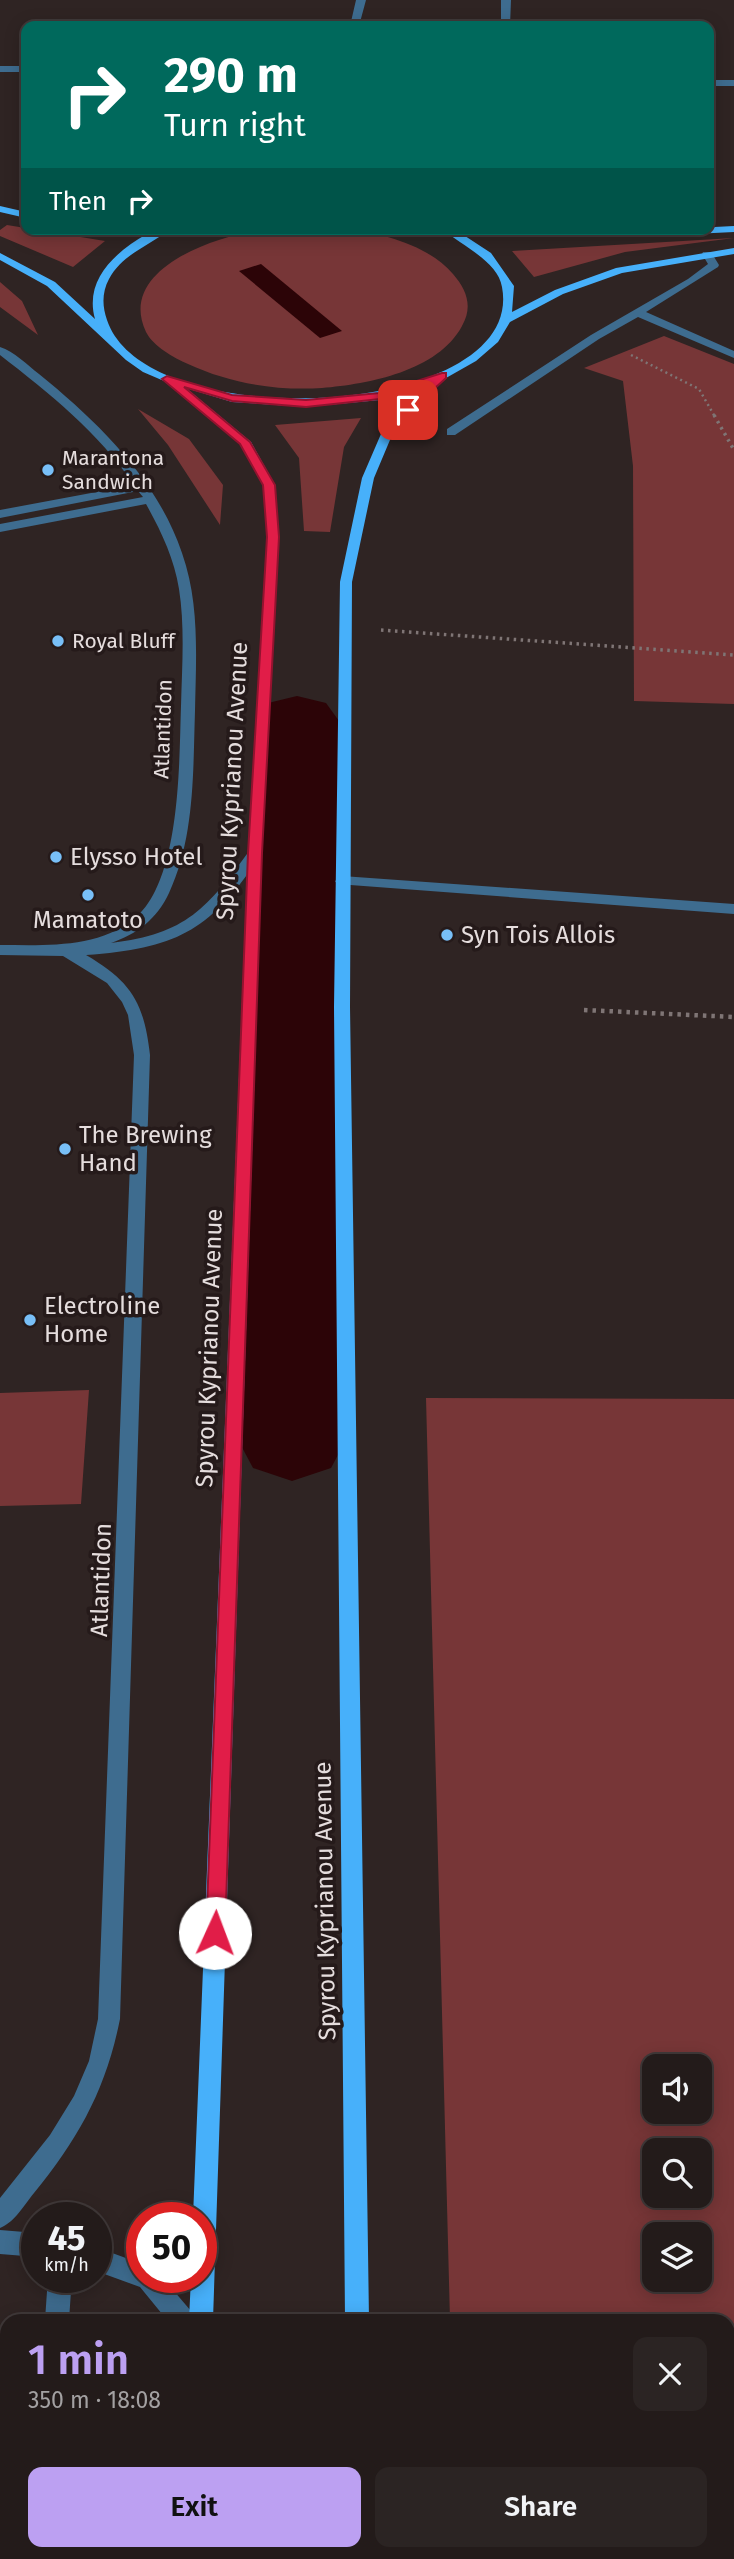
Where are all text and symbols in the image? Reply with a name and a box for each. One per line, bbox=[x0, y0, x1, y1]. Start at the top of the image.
text: 290 m bbox=[164, 46, 298, 105]
icon: right bbox=[49, 49, 140, 140]
text: Turn right bbox=[164, 106, 306, 144]
icon: right bbox=[121, 182, 159, 220]
text: Then bbox=[49, 186, 107, 217]
pin bbox=[378, 380, 438, 440]
icon: arrive bbox=[389, 391, 427, 429]
place label: Marantona Sandwich bbox=[62, 445, 164, 495]
marker: Marantona Sandwich bbox=[40, 462, 56, 478]
place label: Royal Bluff bbox=[72, 628, 177, 654]
marker: Royal Bluff bbox=[50, 633, 66, 649]
street label: Spyrou Kyprianou Avenue bbox=[211, 641, 253, 921]
street label: Atlantidon bbox=[148, 679, 178, 779]
place label: Elysso Hotel bbox=[70, 843, 202, 871]
marker: Elysso Hotel bbox=[48, 849, 64, 865]
marker: Mamatoto bbox=[80, 887, 96, 903]
place label: Mamatoto bbox=[33, 906, 143, 934]
place label: Syn Tois Allois bbox=[461, 921, 615, 949]
marker: Syn Tois Allois bbox=[439, 927, 455, 943]
place label: The Brewing Hand bbox=[79, 1121, 212, 1177]
marker: The Brewing Hand bbox=[57, 1141, 73, 1157]
street label: Spyrou Kyprianou Avenue bbox=[190, 1208, 228, 1488]
place label: Electroline Home bbox=[44, 1292, 160, 1348]
marker: Electroline Home bbox=[22, 1312, 38, 1328]
street label: Atlantidon bbox=[85, 1523, 117, 1637]
street label: Spyrou Kyprianou Avenue bbox=[309, 1761, 341, 2041]
position arrow bbox=[178, 1896, 252, 1970]
map controls bbox=[642, 2054, 712, 2292]
button: sound bbox=[642, 2054, 712, 2124]
button: search bbox=[642, 2138, 712, 2208]
speed limit sign: 50 bbox=[126, 2202, 217, 2293]
text: 45 bbox=[47, 2217, 86, 2259]
button: layers bbox=[642, 2222, 712, 2292]
text: km/h bbox=[44, 2254, 89, 2276]
text: 1 min bbox=[28, 2335, 129, 2385]
button: close bbox=[633, 2337, 707, 2411]
text: 350 m · 18:08 bbox=[28, 2386, 161, 2414]
button: Exit bbox=[28, 2467, 361, 2547]
button: Share bbox=[375, 2467, 707, 2547]

